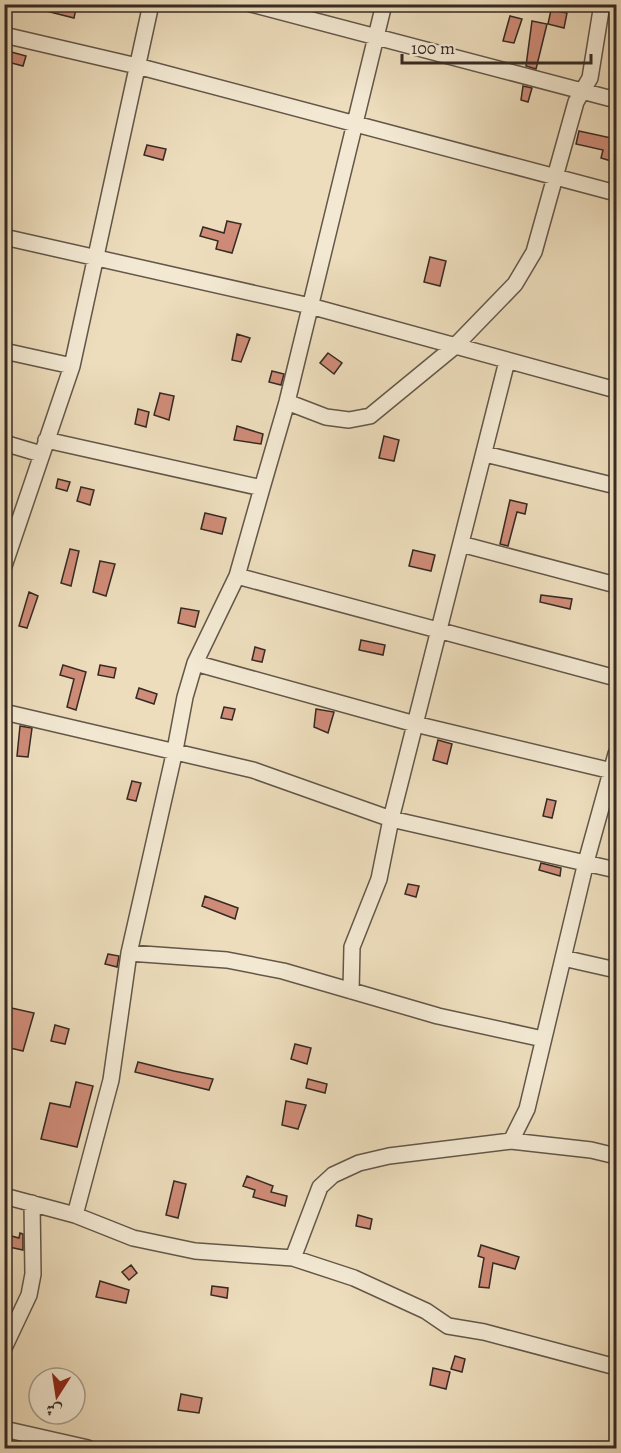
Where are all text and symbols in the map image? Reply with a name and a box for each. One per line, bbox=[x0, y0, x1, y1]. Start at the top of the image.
scale bar bbox=[402, 27, 591, 65]
text: 100 m bbox=[411, 36, 455, 60]
north arrow bbox=[27, 1366, 87, 1426]
text: ش bbox=[44, 1397, 64, 1422]

